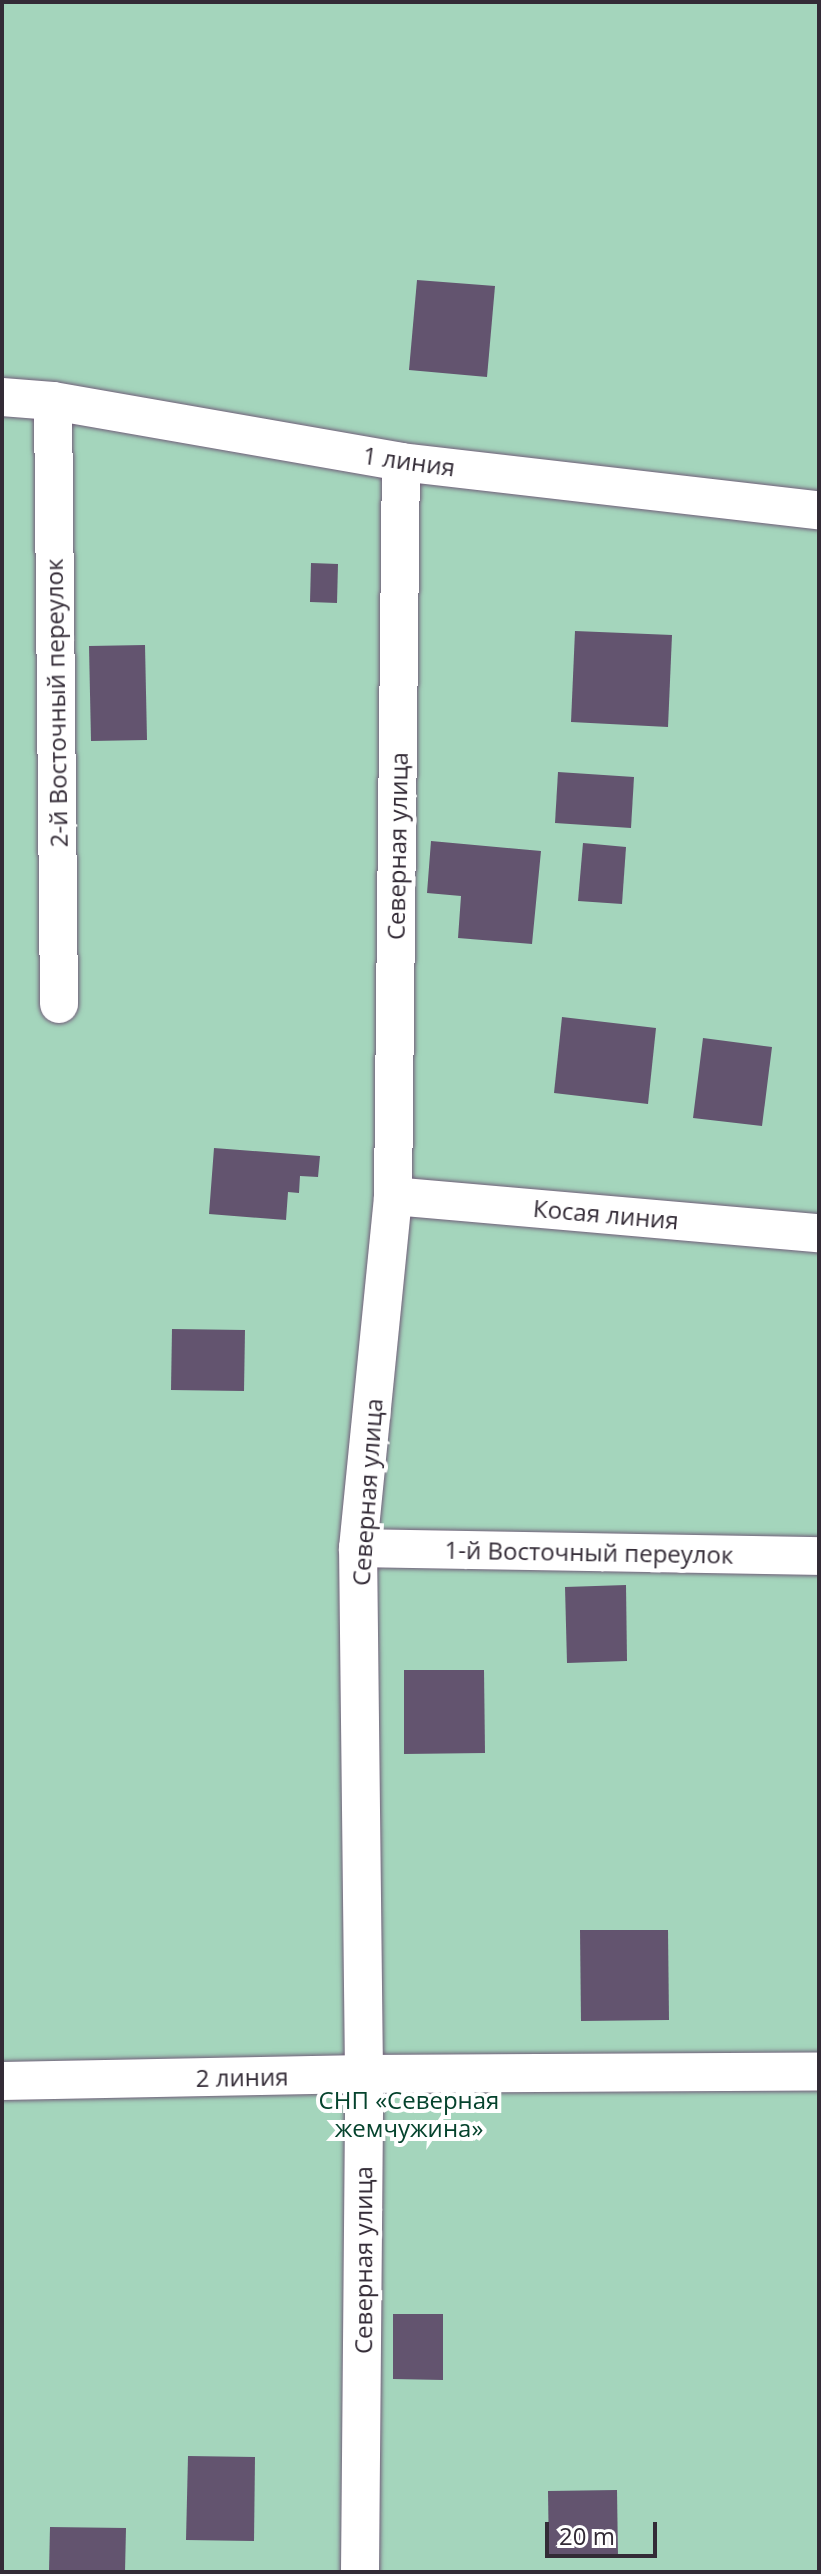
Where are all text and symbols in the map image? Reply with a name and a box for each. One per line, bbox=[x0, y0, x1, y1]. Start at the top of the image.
street label: 1 линия bbox=[361, 440, 457, 482]
street label: 2-й Восточный переулок bbox=[39, 558, 73, 848]
street label: Северная улица bbox=[381, 752, 413, 940]
street label: Косая линия bbox=[532, 1193, 680, 1235]
street label: Северная улица bbox=[346, 1397, 388, 1587]
street label: 1-й Восточный переулок bbox=[444, 1535, 734, 1569]
street label: 2 линия bbox=[195, 2062, 289, 2092]
park label: СНП «Северная жемчужина» bbox=[319, 2086, 499, 2142]
street label: Северная улица bbox=[349, 2166, 377, 2354]
scale bar bbox=[549, 2506, 661, 2556]
text: 20 m bbox=[559, 2519, 615, 2552]

